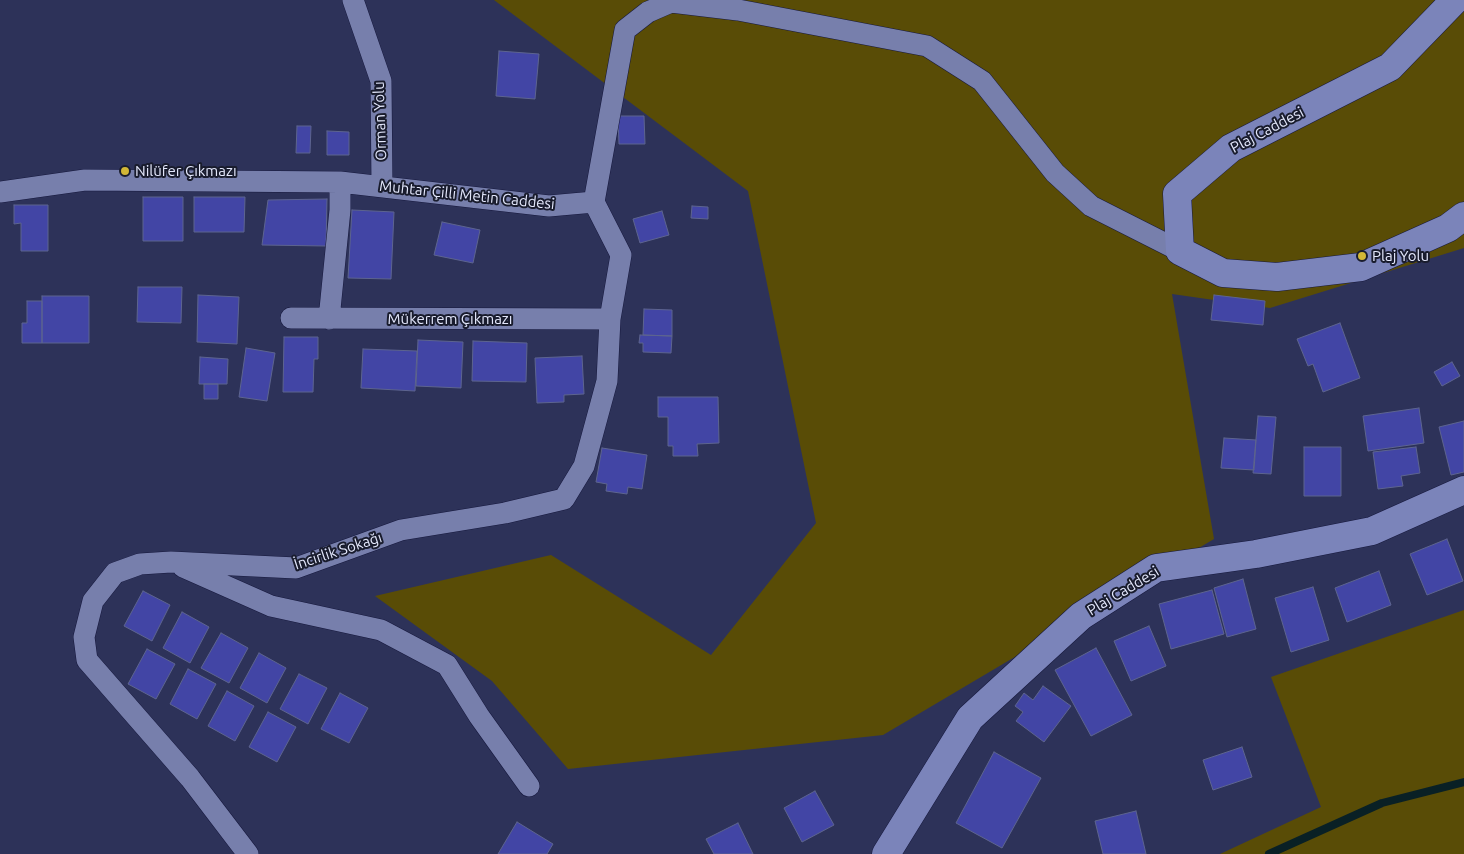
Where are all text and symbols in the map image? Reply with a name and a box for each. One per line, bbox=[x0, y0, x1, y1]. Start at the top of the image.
street label: Orman Yolu bbox=[370, 81, 390, 161]
street label: Plaj Caddesi bbox=[1227, 103, 1307, 157]
place label: Nilüfer Çıkmazı bbox=[135, 162, 237, 180]
marker: Nilüfer Çıkmazı bbox=[119, 165, 131, 177]
street label: Muhtar Çilli Metin Caddesi bbox=[378, 177, 556, 213]
place label: Plaj Yolu bbox=[1372, 247, 1429, 265]
marker: Plaj Yolu bbox=[1356, 250, 1368, 262]
street label: Mükerrem Çıkmazı bbox=[388, 310, 512, 328]
street label: İncirlik Sokağı bbox=[292, 528, 384, 574]
street label: Plaj Caddesi bbox=[1084, 563, 1162, 619]

